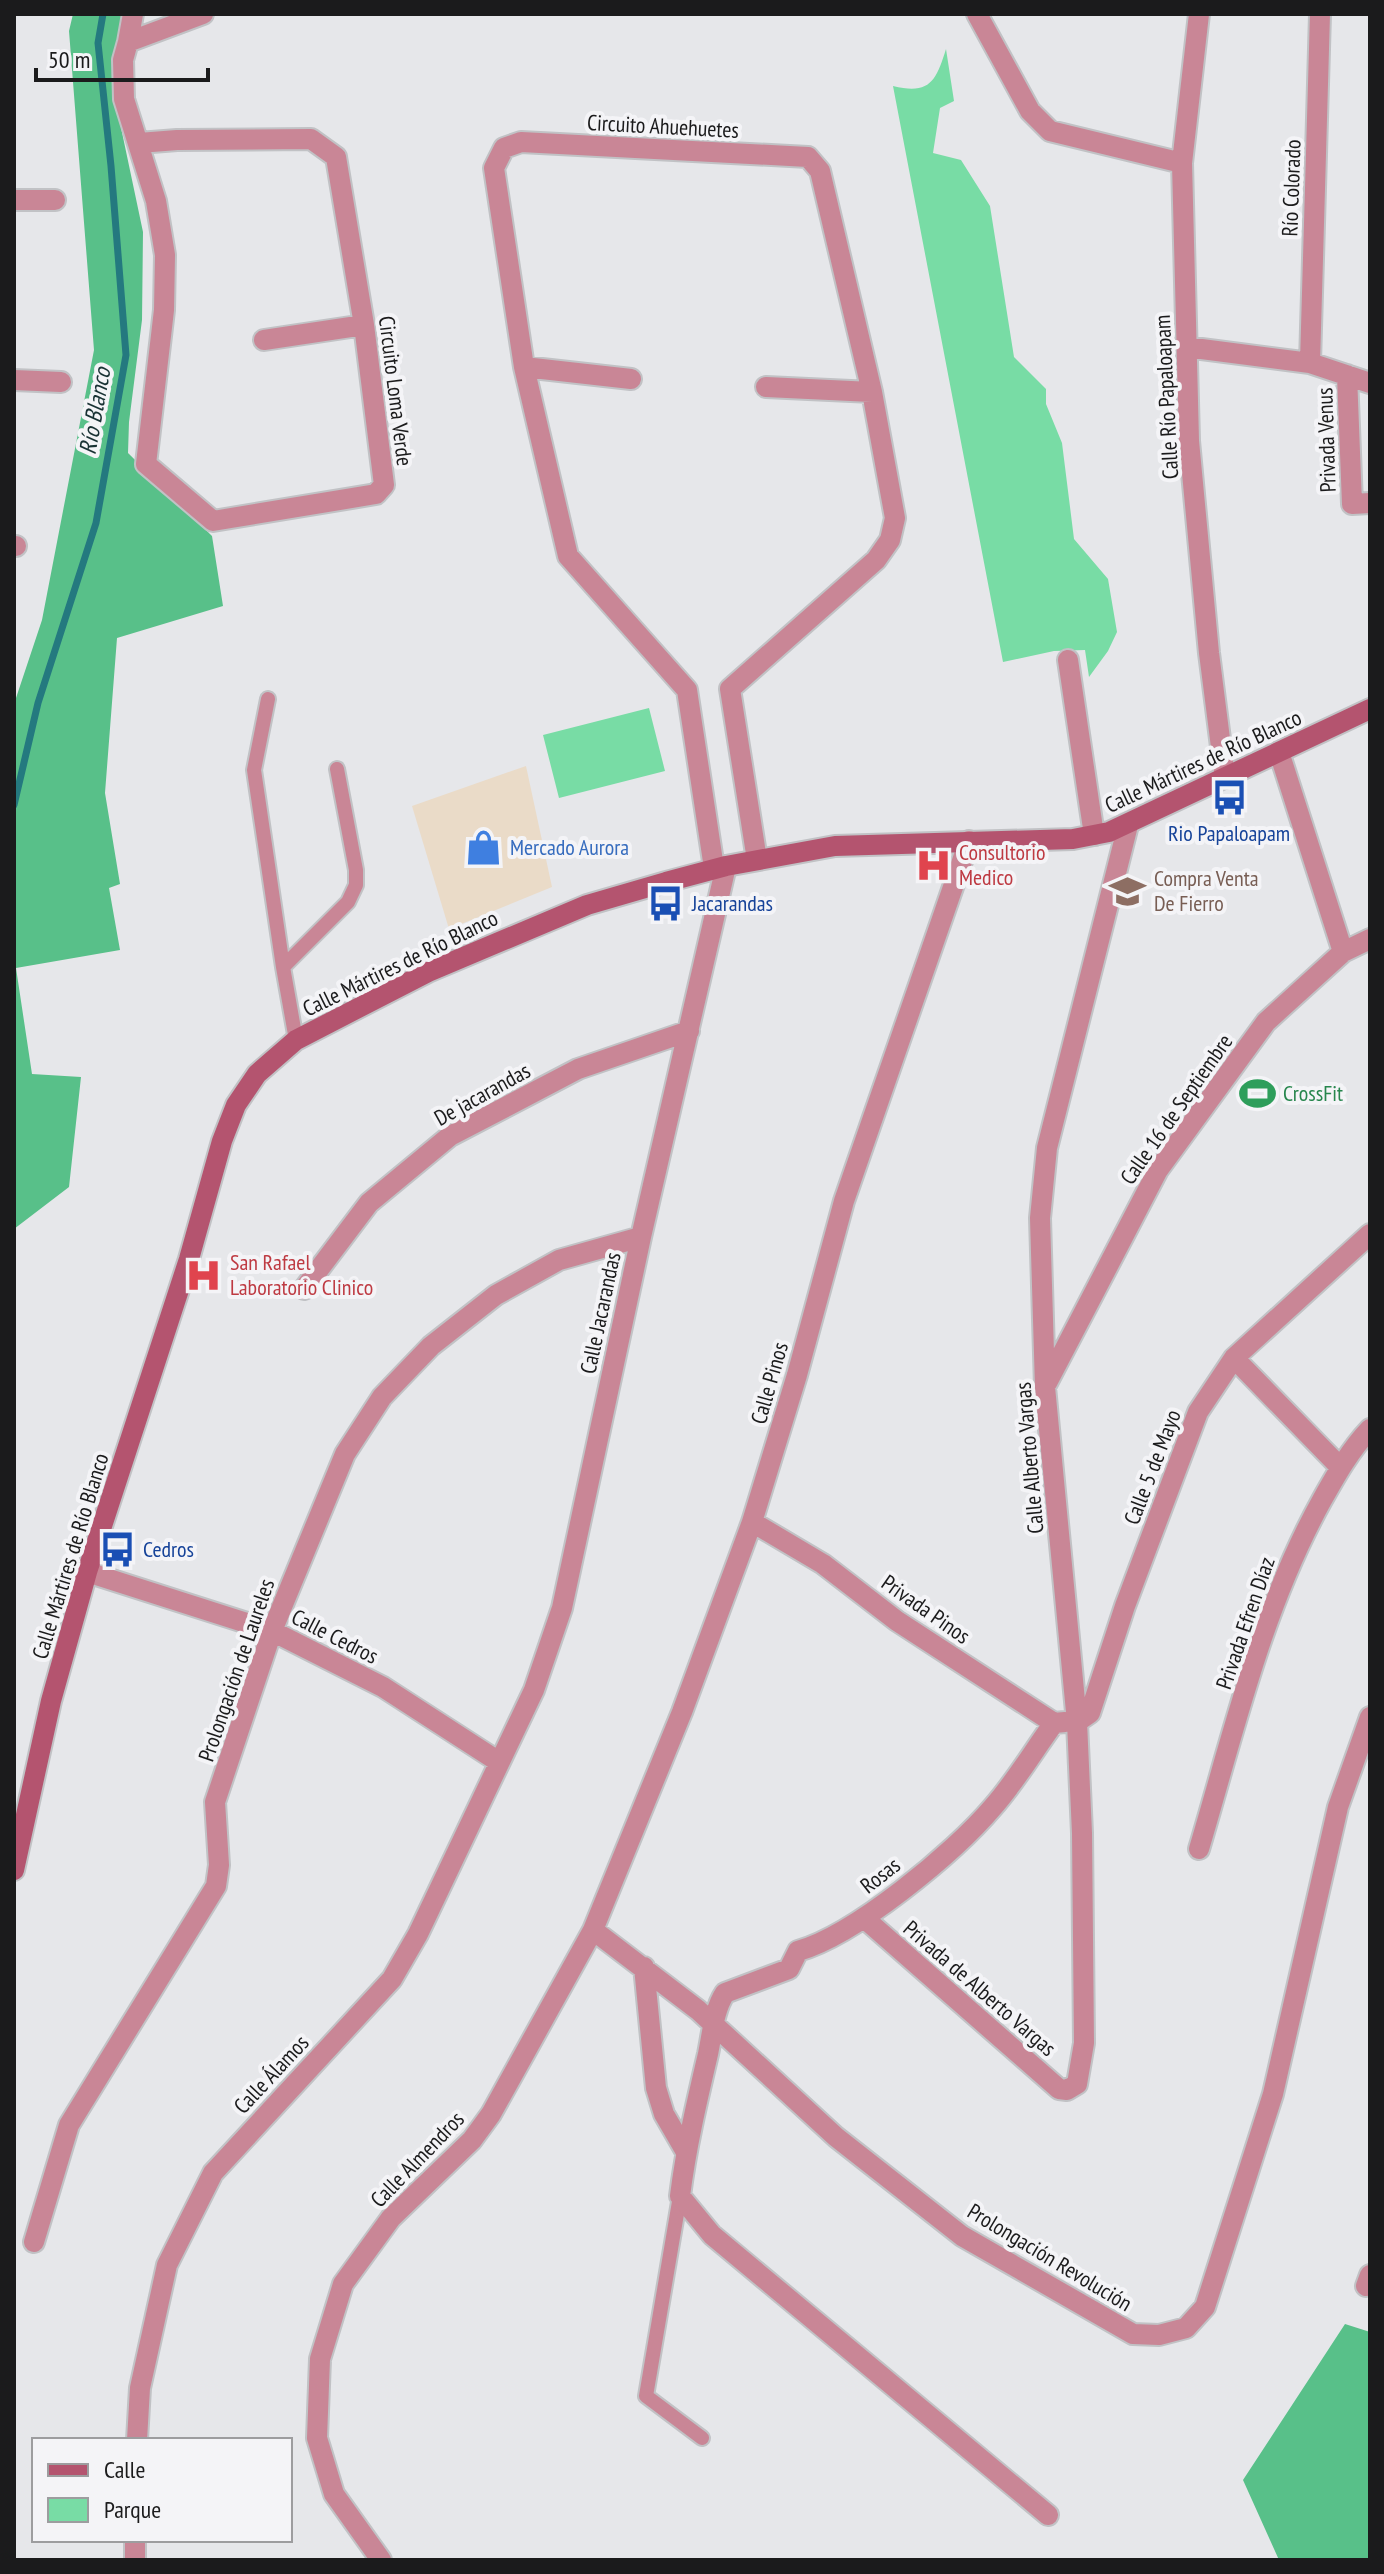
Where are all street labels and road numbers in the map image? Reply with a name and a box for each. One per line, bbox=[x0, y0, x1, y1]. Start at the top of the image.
street label: Circuito Ahuehuetes bbox=[586, 108, 740, 144]
street label: Río Colorado bbox=[1275, 139, 1307, 237]
street label: Circuito Loma Verde bbox=[373, 314, 419, 468]
street label: Calle Río Papaloapam bbox=[1148, 314, 1184, 480]
street label: Privada Venus bbox=[1310, 387, 1342, 493]
street label: Calle Mártires de Río Blanco bbox=[1100, 703, 1306, 819]
street label: Calle Mártires de Río Blanco bbox=[298, 904, 502, 1022]
street label: Calle 16 de Septiembre bbox=[1114, 1028, 1238, 1190]
street label: De jacarandas bbox=[429, 1056, 535, 1132]
street label: Calle Jacarandas bbox=[573, 1250, 627, 1376]
street label: Calle Pinos bbox=[744, 1339, 794, 1427]
street label: Calle Alberto Vargas bbox=[1008, 1381, 1050, 1535]
street label: Calle 5 de Mayo bbox=[1117, 1405, 1187, 1529]
street label: Calle Mártires de Río Blanco bbox=[25, 1450, 115, 1662]
street label: Privada Efren Díaz bbox=[1209, 1553, 1281, 1693]
street label: Privada Pinos bbox=[876, 1568, 976, 1650]
street label: Prolongación de Laureles bbox=[192, 1575, 280, 1765]
street label: Calle Cedros bbox=[287, 1602, 383, 1670]
street label: Rosas bbox=[854, 1851, 906, 1899]
street label: Privada de Alberto Vargas bbox=[898, 1914, 1062, 2062]
street label: Calle Álamos bbox=[227, 2029, 315, 2119]
street label: Calle Almendros bbox=[364, 2105, 470, 2213]
street label: Prolongación Revolución bbox=[963, 2197, 1137, 2317]

